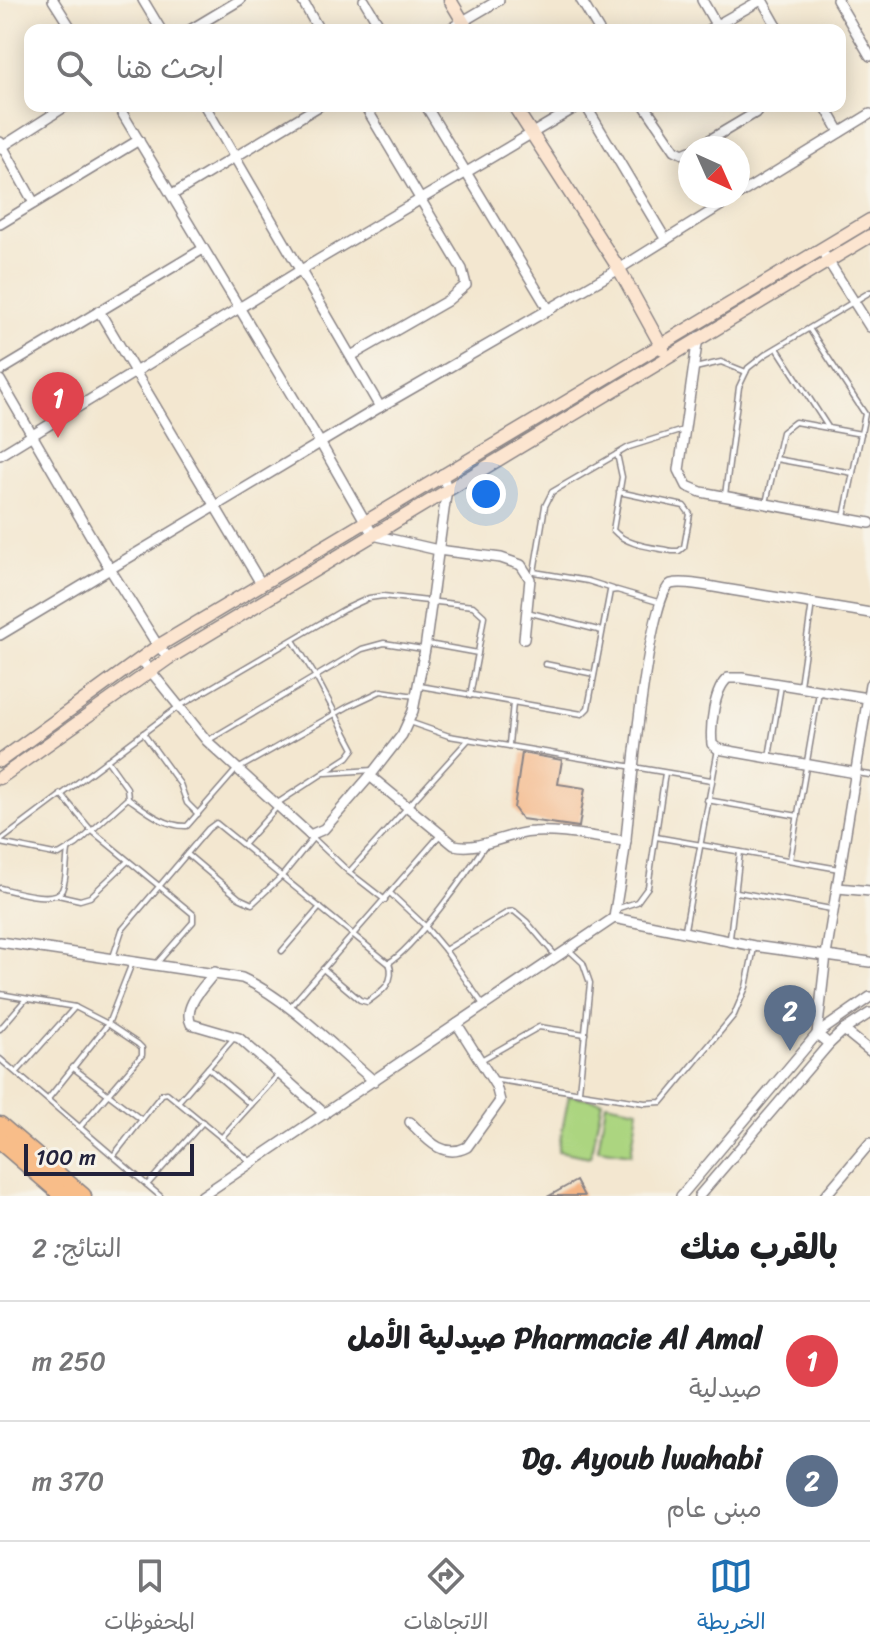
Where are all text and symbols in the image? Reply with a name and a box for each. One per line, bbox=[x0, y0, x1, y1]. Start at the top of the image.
search box bbox=[24, 24, 846, 112]
text: ابحث هنا bbox=[116, 41, 224, 95]
icon: search bbox=[52, 46, 96, 90]
north arrow bbox=[678, 136, 750, 208]
pin: 1 bbox=[32, 372, 84, 438]
your location bbox=[466, 474, 506, 514]
pin: 2 bbox=[764, 985, 816, 1051]
text: 100 m bbox=[36, 1138, 96, 1177]
scale bar bbox=[24, 1140, 194, 1176]
text: بالقرب منك bbox=[680, 1218, 838, 1278]
text: النتائج: 2 bbox=[32, 1225, 122, 1271]
text: Pharmacie Al Amal صيدلية الأمل bbox=[347, 1311, 762, 1365]
text: 250 m bbox=[32, 1338, 106, 1384]
text: 1 bbox=[806, 1338, 818, 1384]
text: صيدلية bbox=[689, 1365, 762, 1411]
text: Dg. Ayoub lwahabi bbox=[522, 1431, 762, 1485]
text: 370 m bbox=[32, 1458, 104, 1504]
text: 2 bbox=[805, 1458, 820, 1504]
text: مبنى عام bbox=[666, 1485, 762, 1531]
tab: المحفوظات bbox=[104, 1554, 195, 1641]
tab: الاتجاهات bbox=[404, 1554, 488, 1641]
tab: الخريطة bbox=[697, 1554, 766, 1641]

